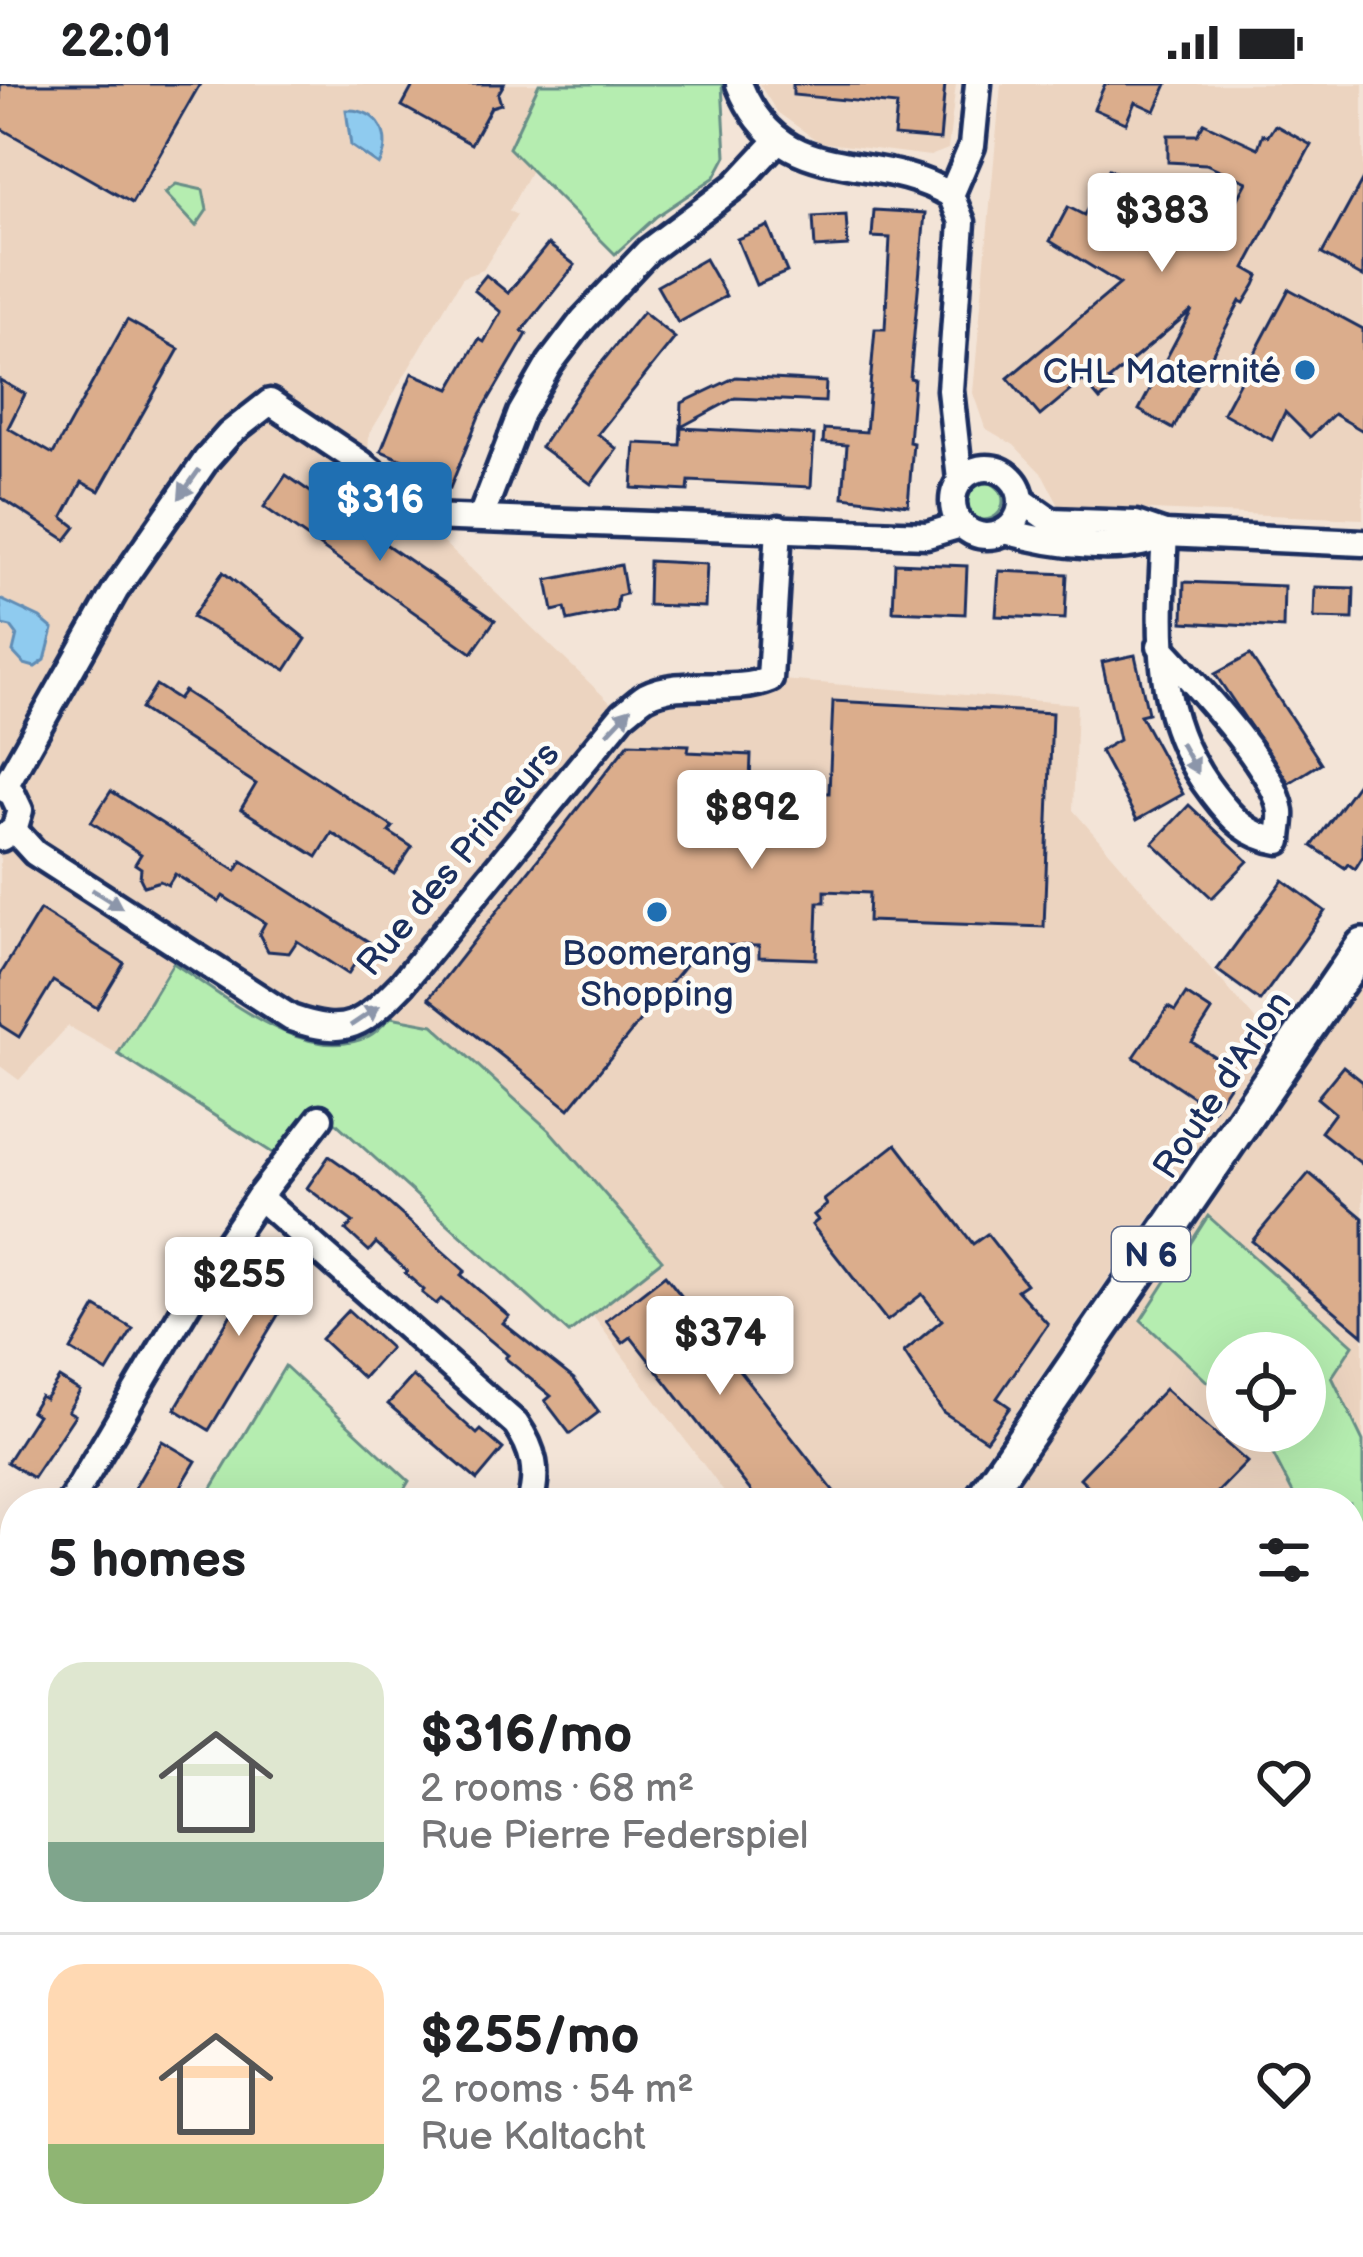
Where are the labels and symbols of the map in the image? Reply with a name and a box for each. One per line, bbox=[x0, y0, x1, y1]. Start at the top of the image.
pin: $383 bbox=[1091, 173, 1233, 275]
place label: CHL Maternité bbox=[1043, 351, 1281, 394]
marker: CHL Maternité bbox=[1292, 357, 1318, 383]
pin: $316 bbox=[309, 462, 451, 564]
one-way arrow bbox=[178, 468, 201, 501]
one-way arrow bbox=[605, 707, 632, 736]
street label: Rue des Primeurs bbox=[349, 734, 569, 985]
one-way arrow bbox=[1178, 741, 1199, 775]
pin: $892 bbox=[681, 770, 823, 872]
one-way arrow bbox=[91, 887, 124, 909]
marker: Boomerang Shopping bbox=[644, 899, 670, 925]
place label: Boomerang Shopping bbox=[562, 933, 752, 1017]
street label: Route d'Arlon bbox=[1145, 983, 1302, 1187]
one-way arrow bbox=[349, 1005, 381, 1028]
road number: N 6 bbox=[1112, 1227, 1190, 1281]
pin: $255 bbox=[168, 1237, 310, 1339]
pin: $374 bbox=[649, 1296, 791, 1398]

